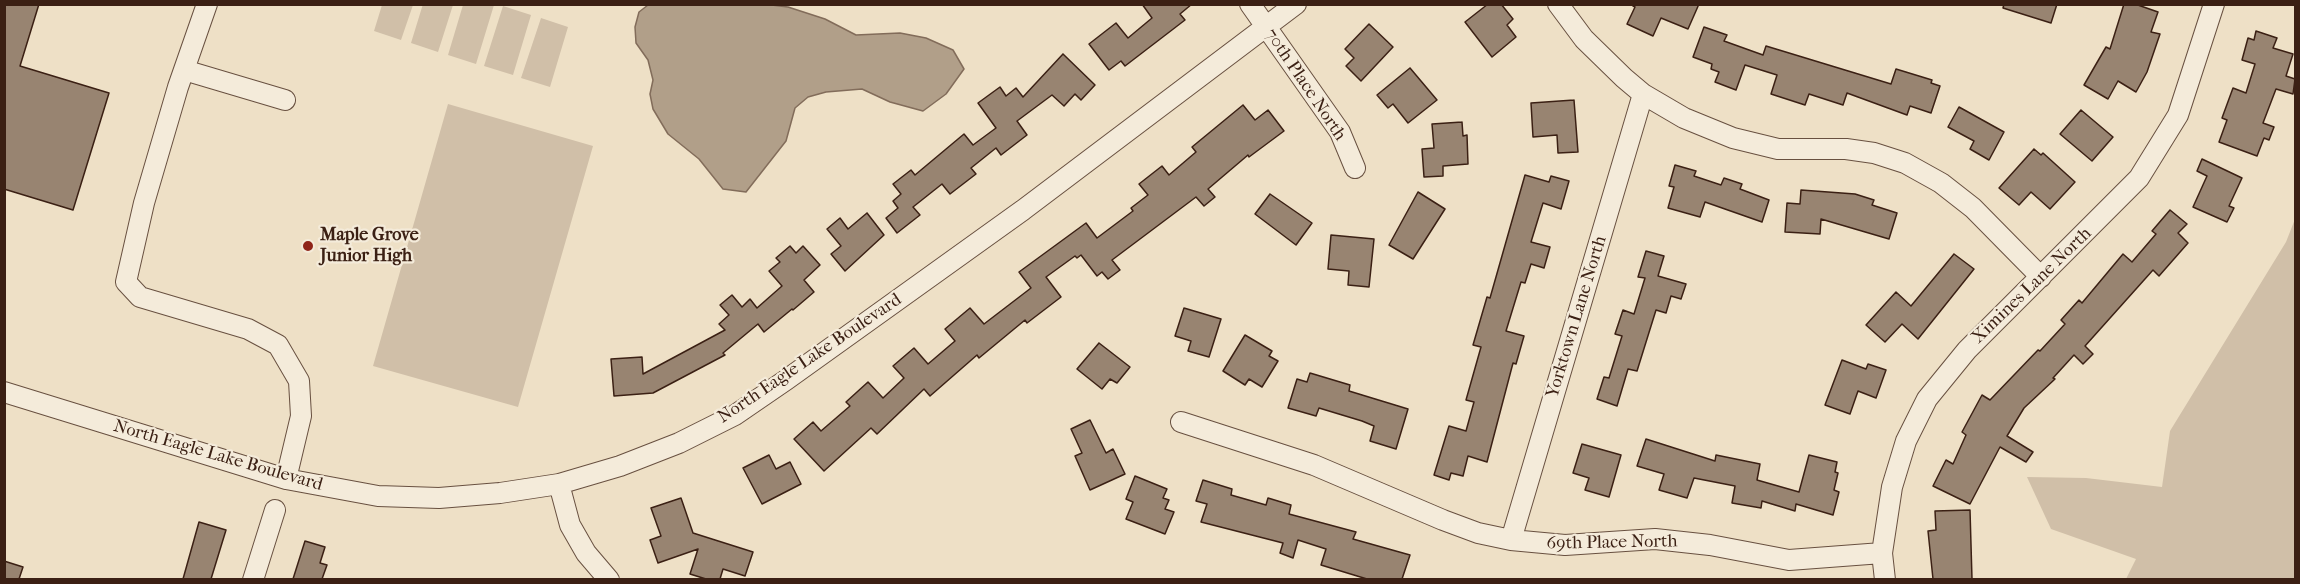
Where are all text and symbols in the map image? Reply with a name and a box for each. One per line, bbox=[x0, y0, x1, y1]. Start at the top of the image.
street label: 70th Place North bbox=[1260, 25, 1350, 145]
street label: Ximines Lane North bbox=[1968, 223, 2096, 349]
place label: Maple Grove Junior High bbox=[320, 225, 419, 268]
street label: Yorktown Lane North bbox=[1542, 233, 1612, 401]
marker: Maple Grove Junior High bbox=[301, 239, 315, 253]
street label: North Eagle Lake Boulevard bbox=[714, 289, 906, 429]
street label: North Eagle Lake Boulevard bbox=[111, 416, 325, 496]
street label: 69th Place North bbox=[1546, 531, 1678, 555]

